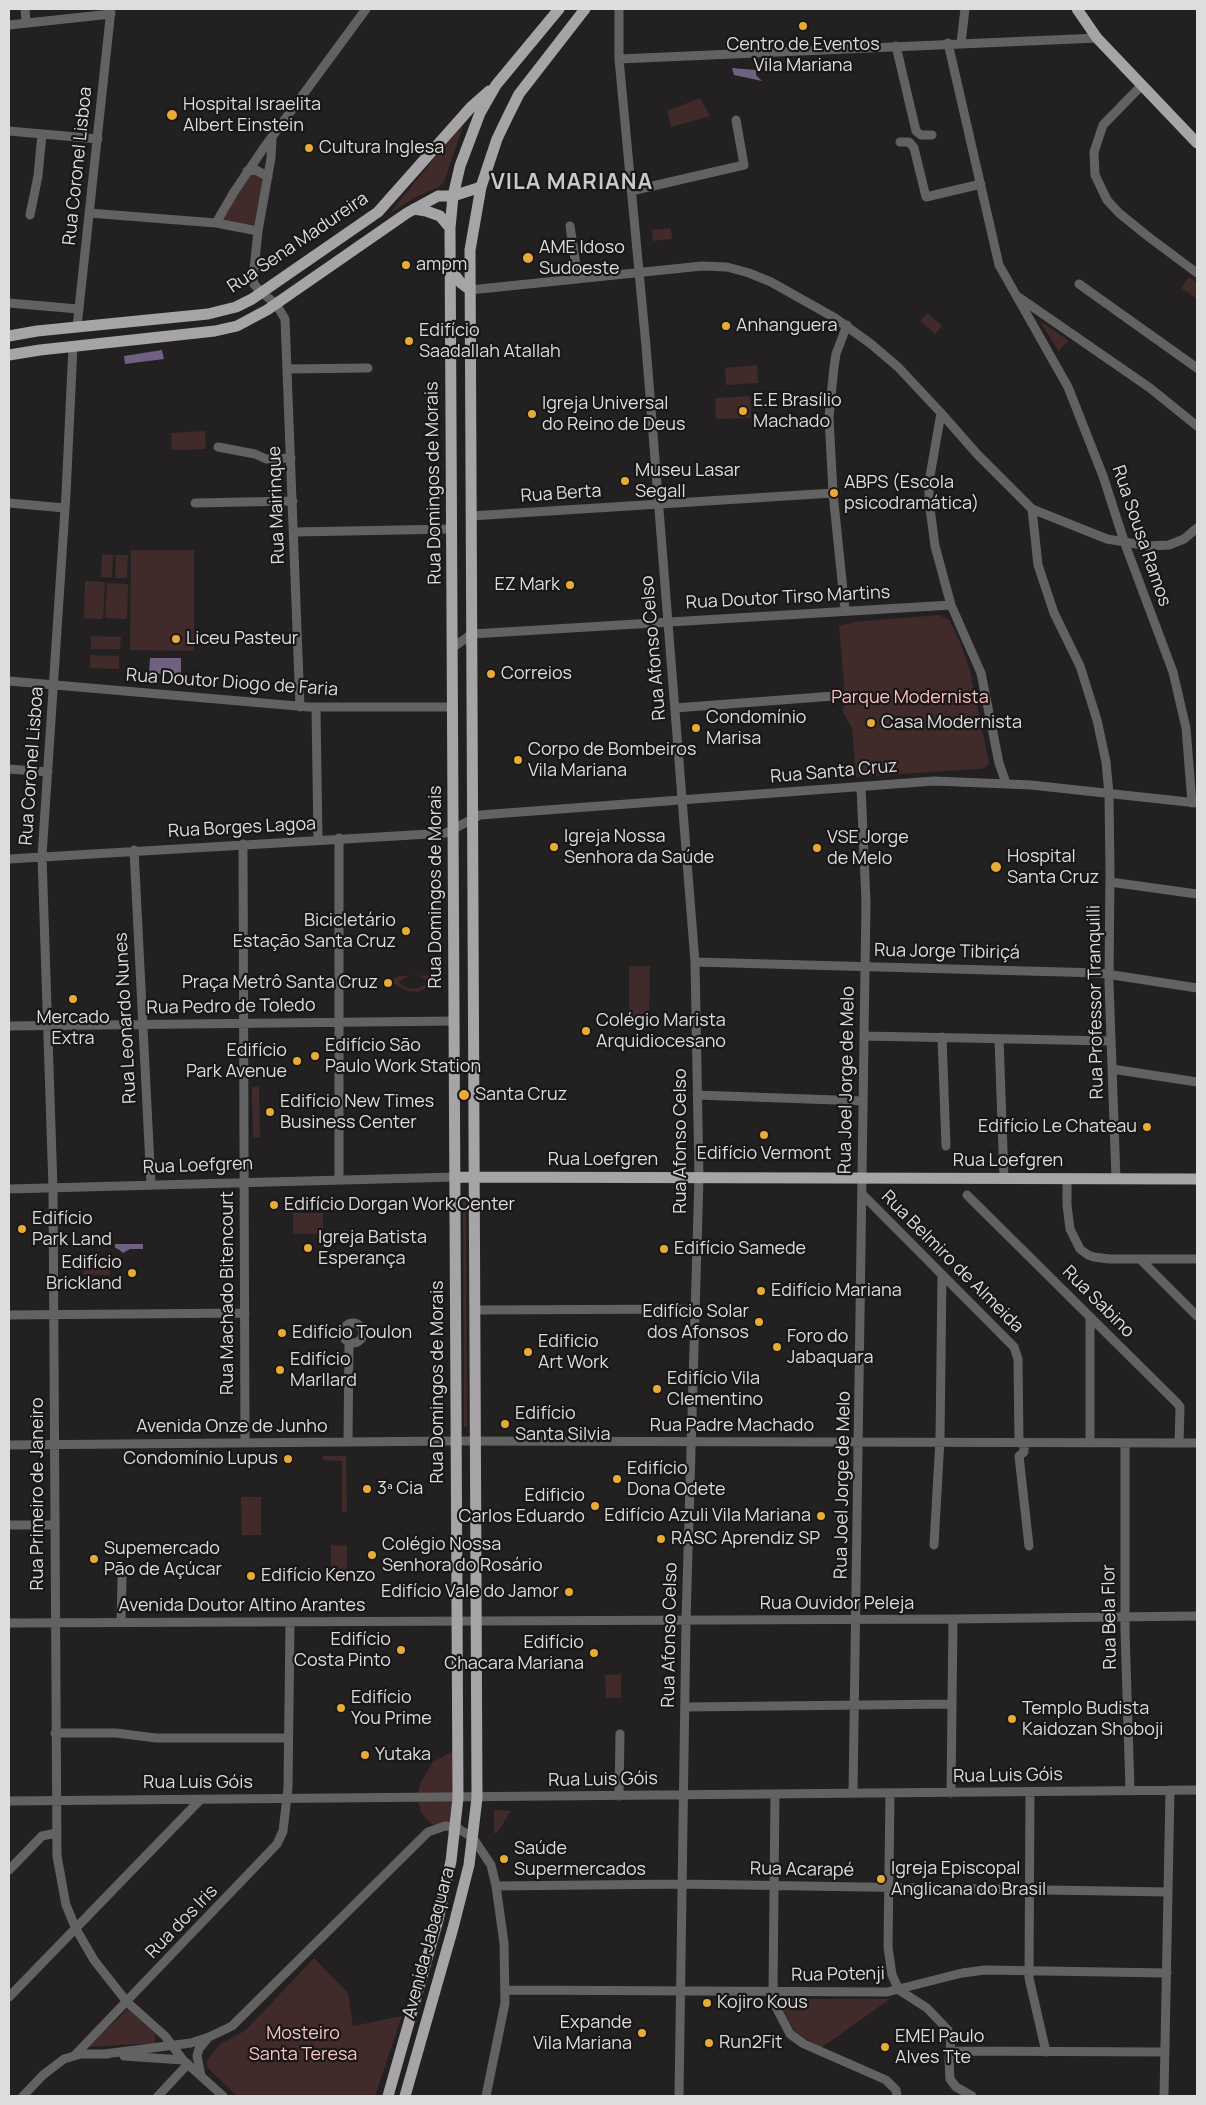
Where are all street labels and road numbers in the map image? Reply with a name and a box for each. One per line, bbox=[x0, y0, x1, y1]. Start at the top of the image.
street label: Rua Coronel Lisboa bbox=[59, 86, 97, 246]
street label: Rua Sena Madureira bbox=[224, 188, 372, 298]
street label: Rua Domingos de Morais bbox=[421, 381, 447, 585]
street label: Rua Mairinque bbox=[264, 446, 290, 564]
street label: Rua Sousa Ramos bbox=[1107, 463, 1175, 609]
street label: Rua Berta bbox=[520, 480, 602, 508]
street label: Rua Afonso Celso bbox=[637, 575, 671, 721]
street label: Rua Doutor Tirso Martins bbox=[685, 582, 891, 614]
street label: Rua Doutor Diogo de Faria bbox=[125, 665, 339, 701]
street label: Rua Coronel Lisboa bbox=[16, 686, 48, 846]
street label: Rua Santa Cruz bbox=[769, 756, 899, 788]
street label: Rua Domingos de Morais bbox=[425, 785, 447, 989]
street label: Rua Borges Lagoa bbox=[167, 813, 317, 843]
street label: Rua Professor Tranquilli bbox=[1084, 905, 1108, 1099]
street label: Rua Leonardo Nunes bbox=[111, 932, 141, 1104]
street label: Rua Jorge Tibiriçá bbox=[874, 940, 1020, 964]
street label: Rua Joel Jorge de Melo bbox=[835, 986, 859, 1174]
street label: Rua Pedro de Toledo bbox=[146, 995, 316, 1019]
street label: Rua Afonso Celso bbox=[670, 1068, 692, 1214]
street label: Rua Loefgren bbox=[548, 1149, 658, 1171]
street label: Rua Loefgren bbox=[953, 1150, 1063, 1172]
street label: Rua Loefgren bbox=[143, 1153, 253, 1179]
street label: Rua Belmiro de Almeida bbox=[876, 1186, 1028, 1338]
street label: Rua Machado Bitencourt bbox=[217, 1191, 239, 1395]
street label: Rua Sabino bbox=[1058, 1262, 1138, 1342]
street label: Rua Domingos de Morais bbox=[427, 1280, 449, 1484]
street label: Rua Joel Jorge de Melo bbox=[831, 1391, 855, 1579]
street label: Rua Primeiro de Janeiro bbox=[27, 1397, 49, 1591]
street label: Rua Padre Machado bbox=[650, 1415, 814, 1437]
street label: Avenida Onze de Junho bbox=[136, 1416, 328, 1438]
street label: Rua Afonso Celso bbox=[658, 1562, 682, 1708]
street label: Rua Bela Flor bbox=[1098, 1564, 1122, 1670]
street label: Rua Ouvidor Peleja bbox=[760, 1593, 914, 1615]
street label: Avenida Doutor Altino Arantes bbox=[119, 1595, 365, 1617]
street label: Rua Luis Góis bbox=[953, 1764, 1063, 1788]
street label: Rua Luis Góis bbox=[548, 1768, 658, 1792]
street label: Rua Luis Góis bbox=[143, 1772, 253, 1794]
street label: Rua Acarapé bbox=[750, 1858, 854, 1882]
street label: Avenida Jabaquara bbox=[398, 1865, 460, 2021]
street label: Rua dos Iris bbox=[141, 1881, 223, 1963]
street label: Rua Potenji bbox=[791, 1963, 885, 1987]

